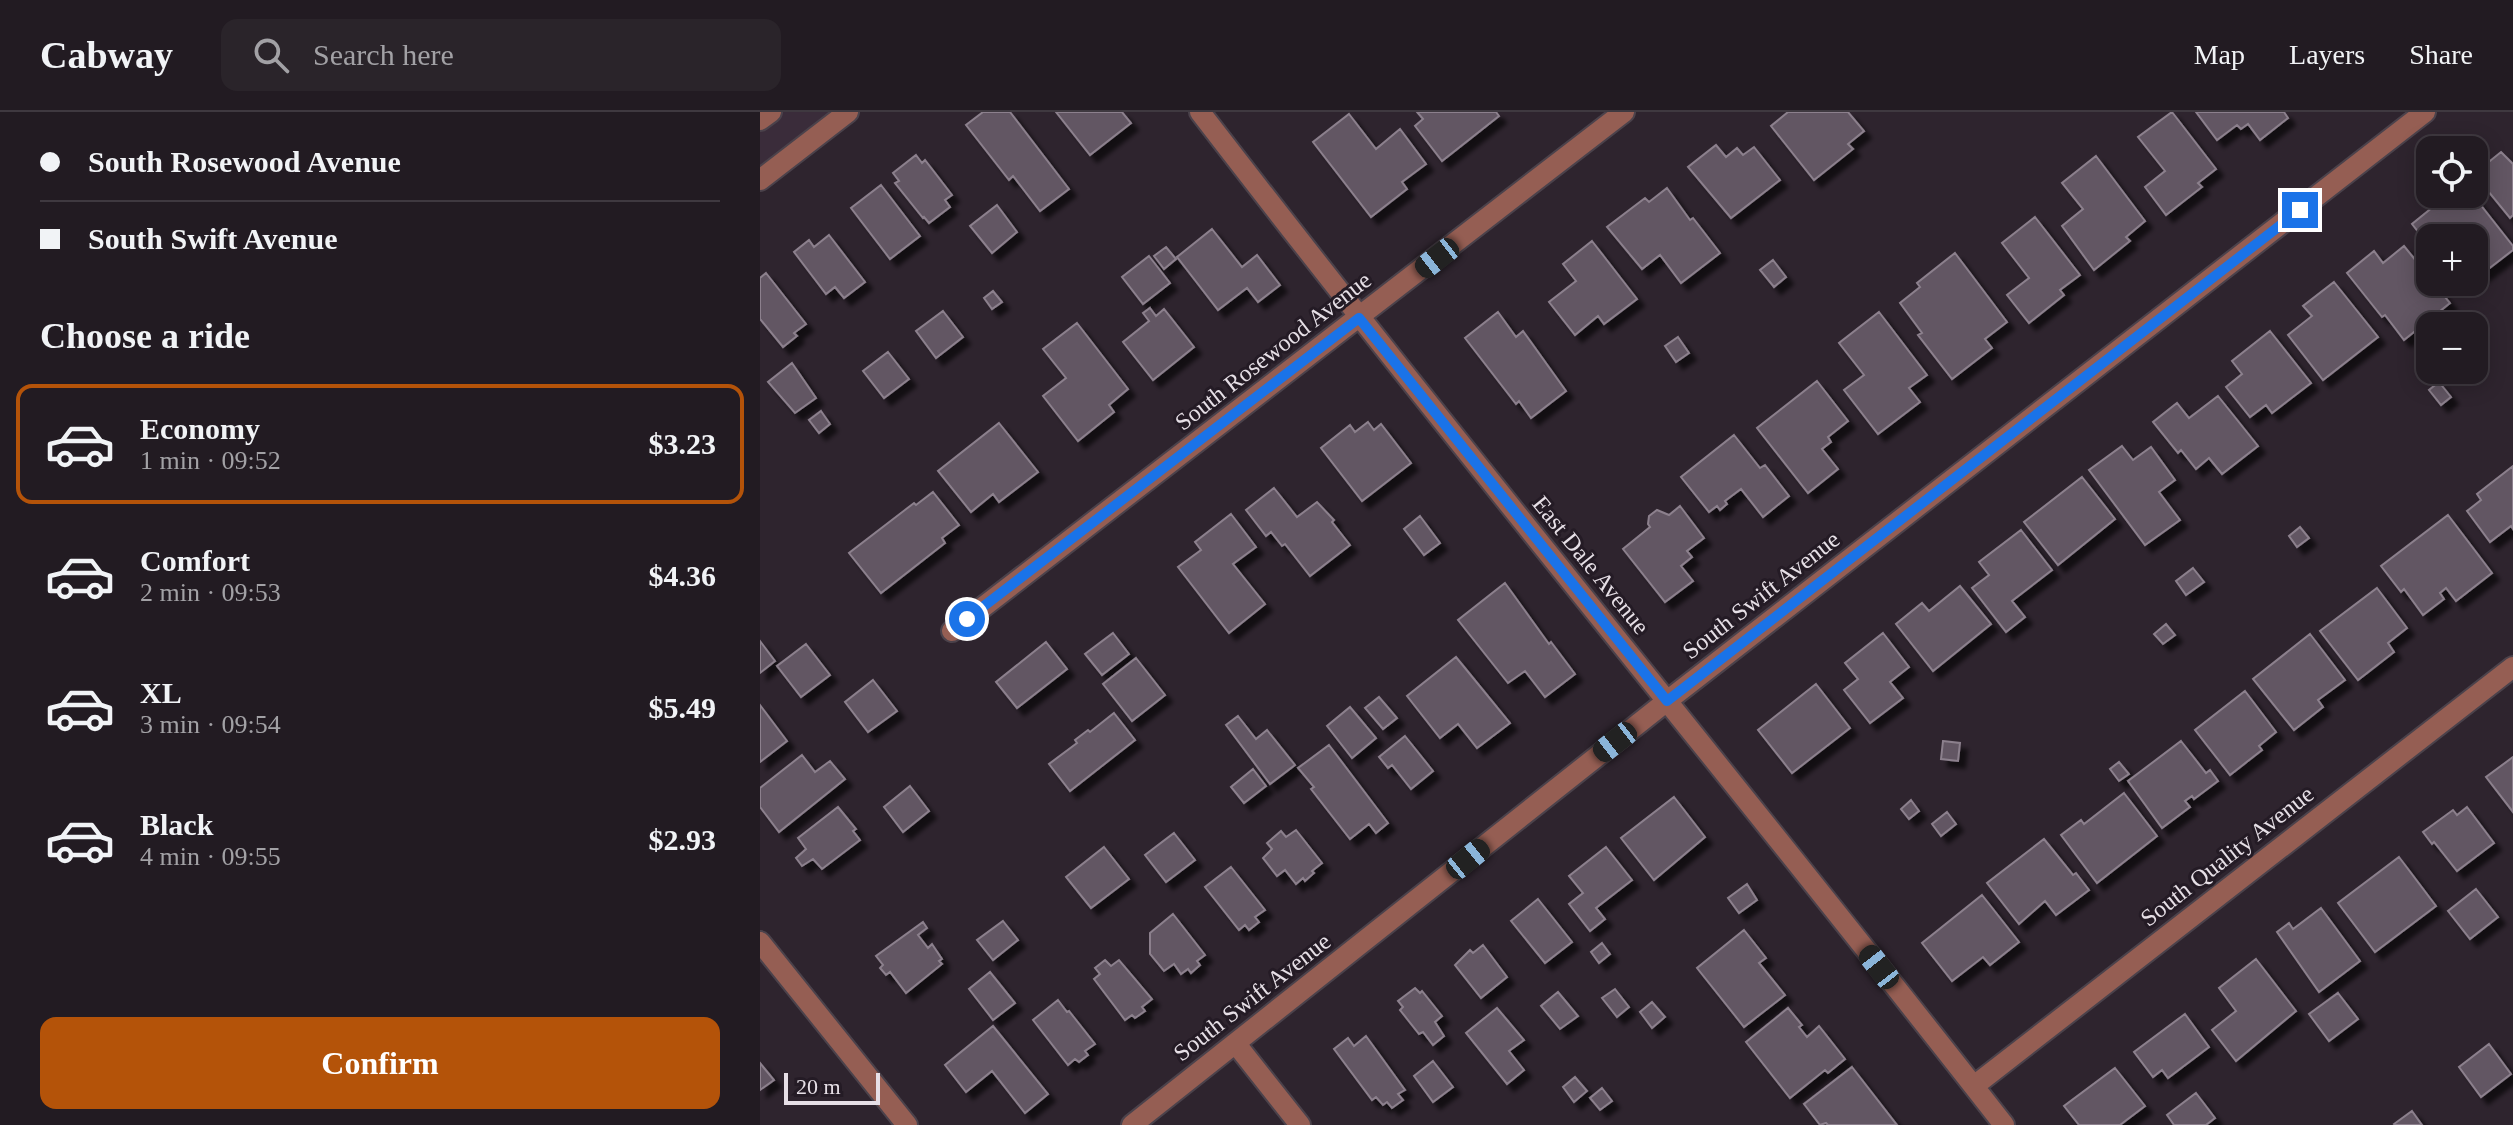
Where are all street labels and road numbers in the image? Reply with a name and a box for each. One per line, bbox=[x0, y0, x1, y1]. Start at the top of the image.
street label: South Rosewood Avenue bbox=[1170, 267, 1376, 435]
street label: East Dale Avenue bbox=[1527, 491, 1655, 639]
street label: South Swift Avenue bbox=[1678, 526, 1844, 664]
street label: South Quality Avenue bbox=[2136, 781, 2318, 931]
street label: South Swift Avenue bbox=[1169, 928, 1335, 1066]

